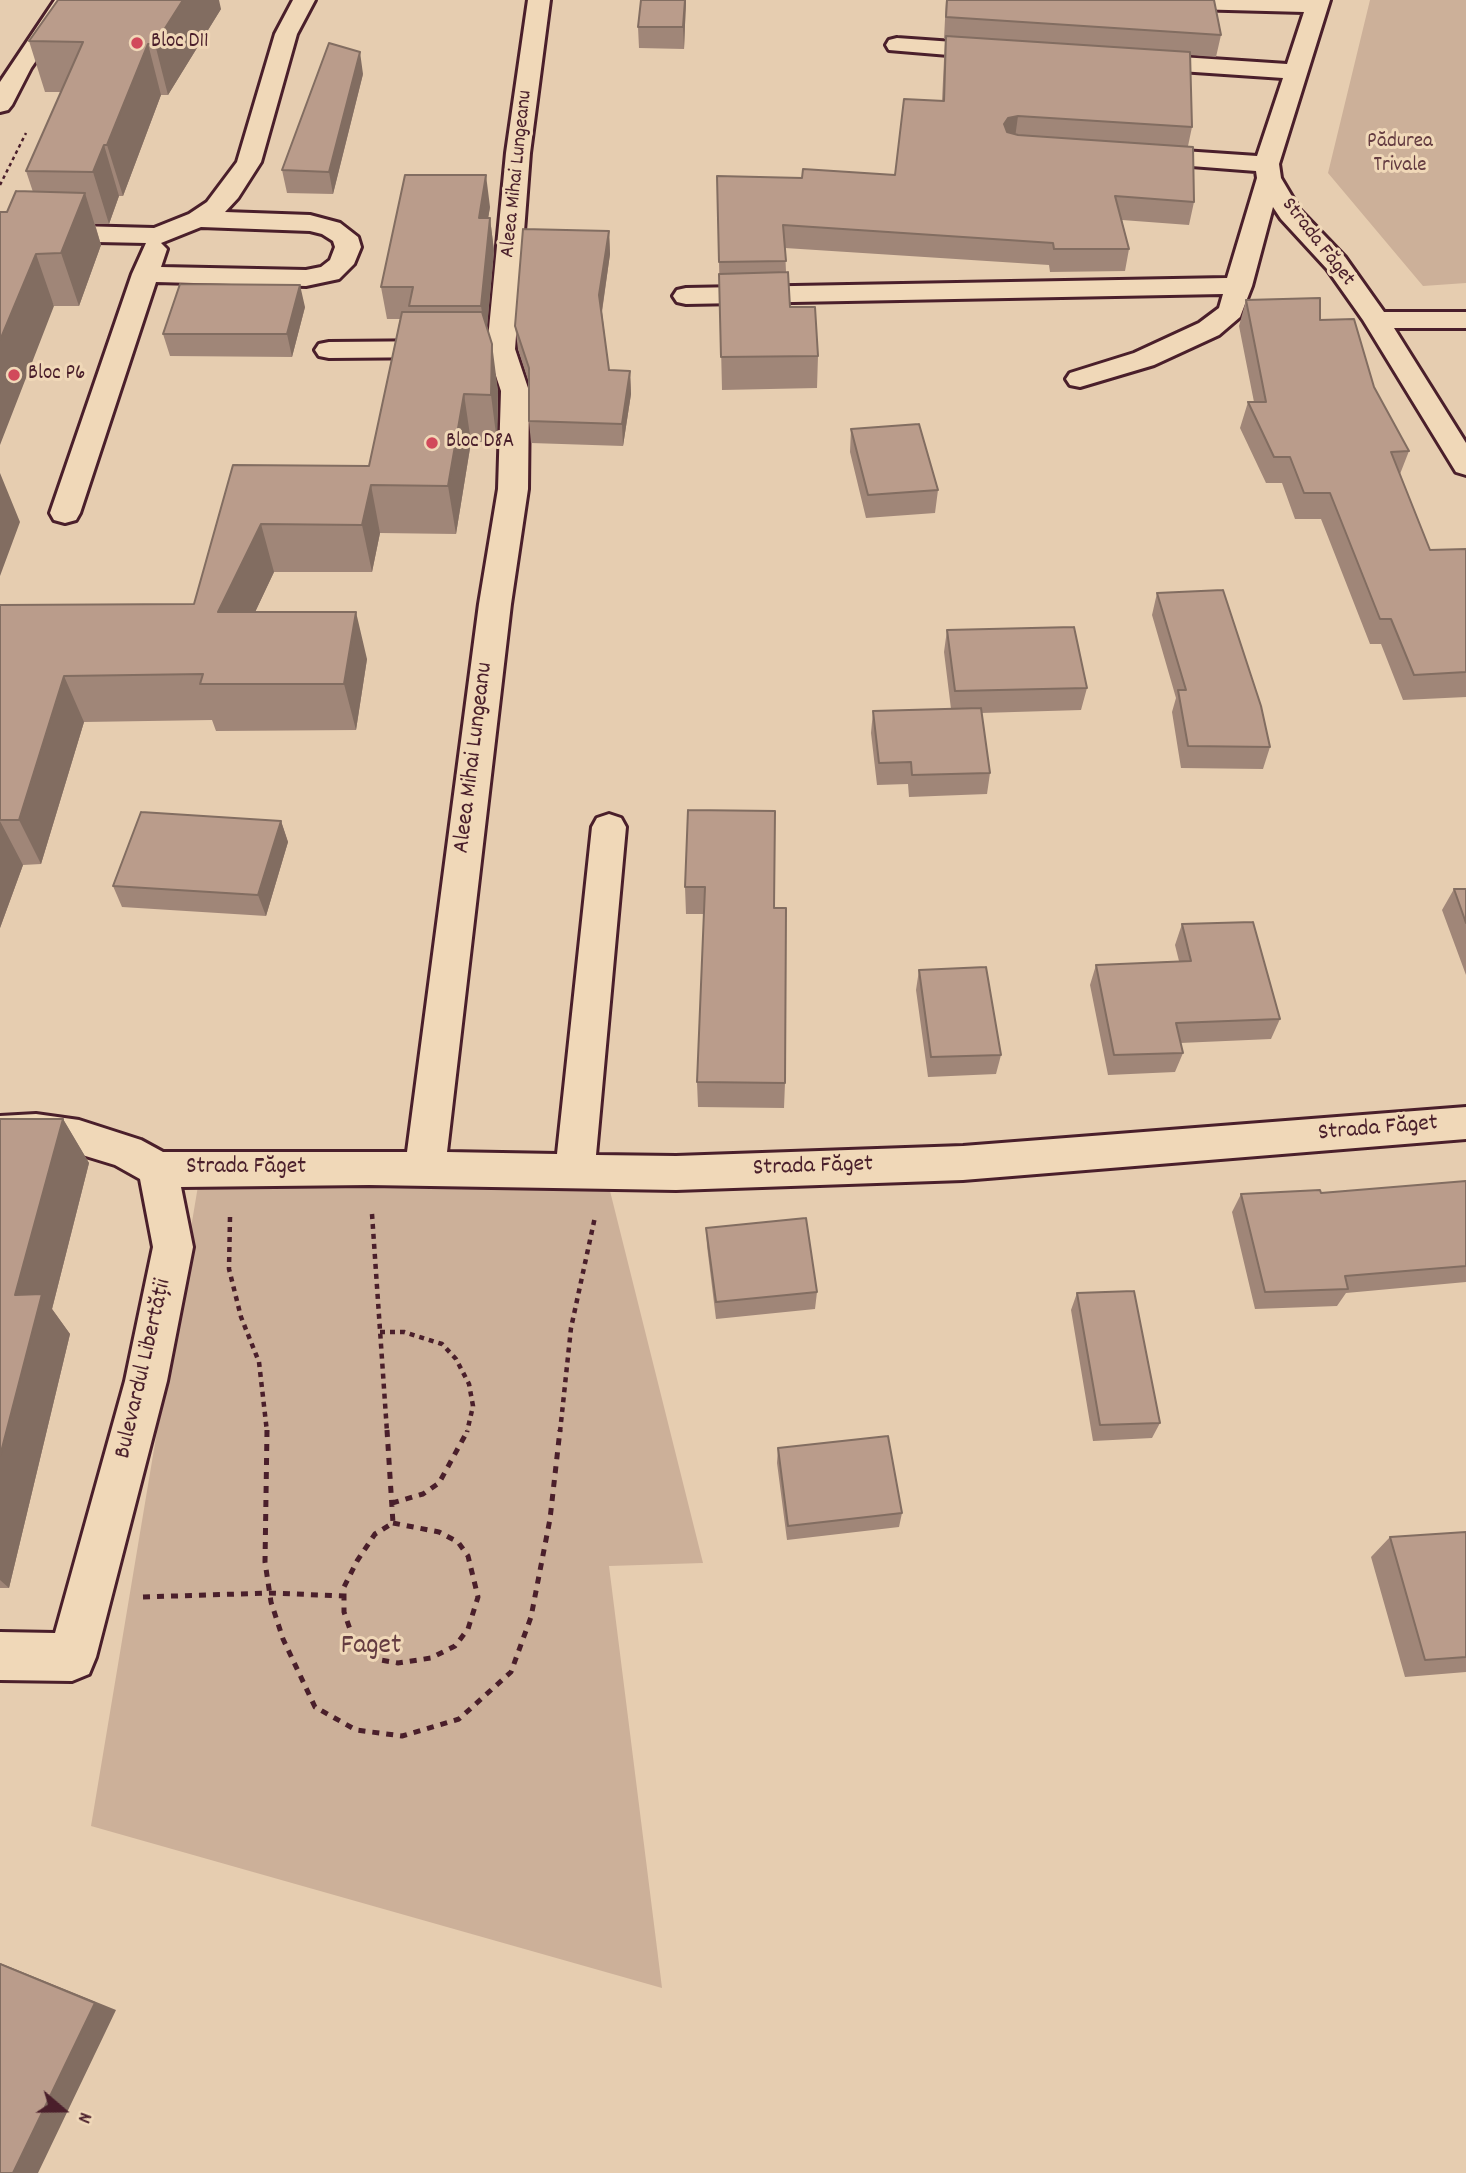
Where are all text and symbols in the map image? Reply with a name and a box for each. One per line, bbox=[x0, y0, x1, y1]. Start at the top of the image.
place label: Bloc D11 bbox=[151, 30, 209, 56]
marker: Bloc D11 bbox=[129, 35, 145, 51]
street label: Aleea Mihai Lungeanu bbox=[497, 89, 539, 259]
park label: Pădurea Trivale bbox=[1367, 130, 1433, 180]
street label: Strada Făget bbox=[1275, 194, 1359, 292]
place label: Bloc P6 bbox=[28, 362, 85, 388]
marker: Bloc P6 bbox=[6, 367, 22, 383]
place label: Bloc D8A bbox=[446, 430, 514, 456]
marker: Bloc D8A bbox=[424, 435, 440, 451]
street label: Aleea Mihai Lungeanu bbox=[449, 661, 501, 855]
street label: Strada Făget bbox=[1317, 1110, 1439, 1150]
street label: Strada Făget bbox=[752, 1152, 874, 1184]
street label: Strada Făget bbox=[186, 1155, 306, 1183]
street label: Bulevardul Libertății bbox=[110, 1276, 180, 1462]
park label: Faget bbox=[341, 1631, 401, 1665]
north arrow bbox=[28, 2075, 98, 2145]
text: N bbox=[69, 2108, 97, 2126]

